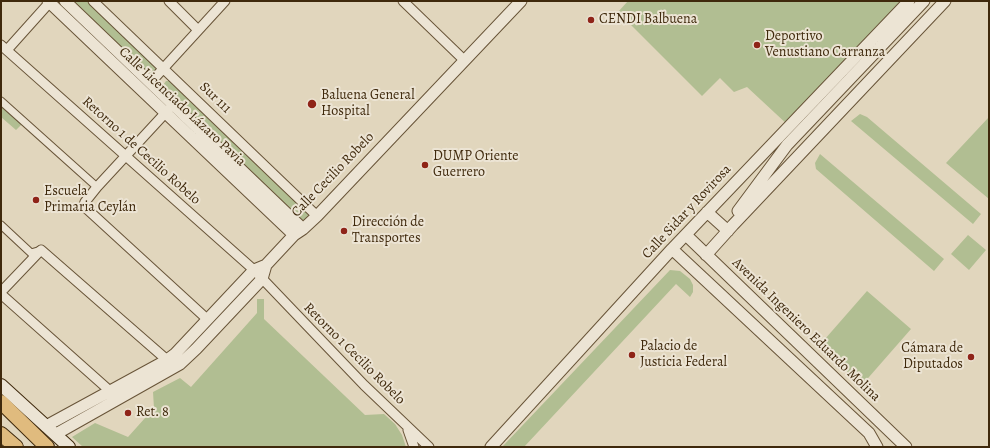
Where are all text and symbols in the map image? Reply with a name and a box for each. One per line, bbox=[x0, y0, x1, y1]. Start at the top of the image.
place label: CENDI Balbuena bbox=[599, 12, 697, 28]
marker: CENDI Balbuena bbox=[586, 15, 596, 25]
place label: Deportivo Venustiano Carranza bbox=[765, 29, 885, 62]
marker: Deportivo Venustiano Carranza bbox=[752, 40, 762, 50]
street label: Calle Licenciado Lázaro Pavia bbox=[115, 44, 249, 170]
street label: Sur 111 bbox=[196, 79, 234, 117]
place label: Baluena General Hospital bbox=[321, 88, 415, 120]
street label: Retorno 1 de Cecilio Robelo bbox=[78, 93, 204, 209]
marker: Baluena General Hospital bbox=[306, 98, 318, 110]
street label: Calle Cecilio Robelo bbox=[288, 129, 378, 221]
place label: DUMP Oriente Guerrero bbox=[433, 149, 519, 182]
marker: DUMP Oriente Guerrero bbox=[420, 160, 430, 170]
street label: Calle Sidar y Rovirosa bbox=[639, 161, 735, 263]
place label: Escuela Primaria Ceylán bbox=[44, 184, 136, 216]
marker: Escuela Primaria Ceylán bbox=[31, 195, 41, 205]
place label: Dirección de Transportes bbox=[352, 215, 424, 248]
marker: Dirección de Transportes bbox=[339, 226, 349, 236]
street label: Avenida Ingeniero Eduardo Molina bbox=[728, 255, 884, 405]
street label: Retorno 1 Cecilio Robelo bbox=[300, 300, 408, 408]
place label: Palacio de Justicia Federal bbox=[640, 339, 727, 372]
place label: Cámara de Diputados bbox=[901, 341, 963, 374]
marker: Palacio de Justicia Federal bbox=[627, 350, 637, 360]
marker: Cámara de Diputados bbox=[966, 352, 976, 362]
place label: Ret. 8 bbox=[136, 405, 169, 421]
marker: Ret. 8 bbox=[123, 408, 133, 418]

